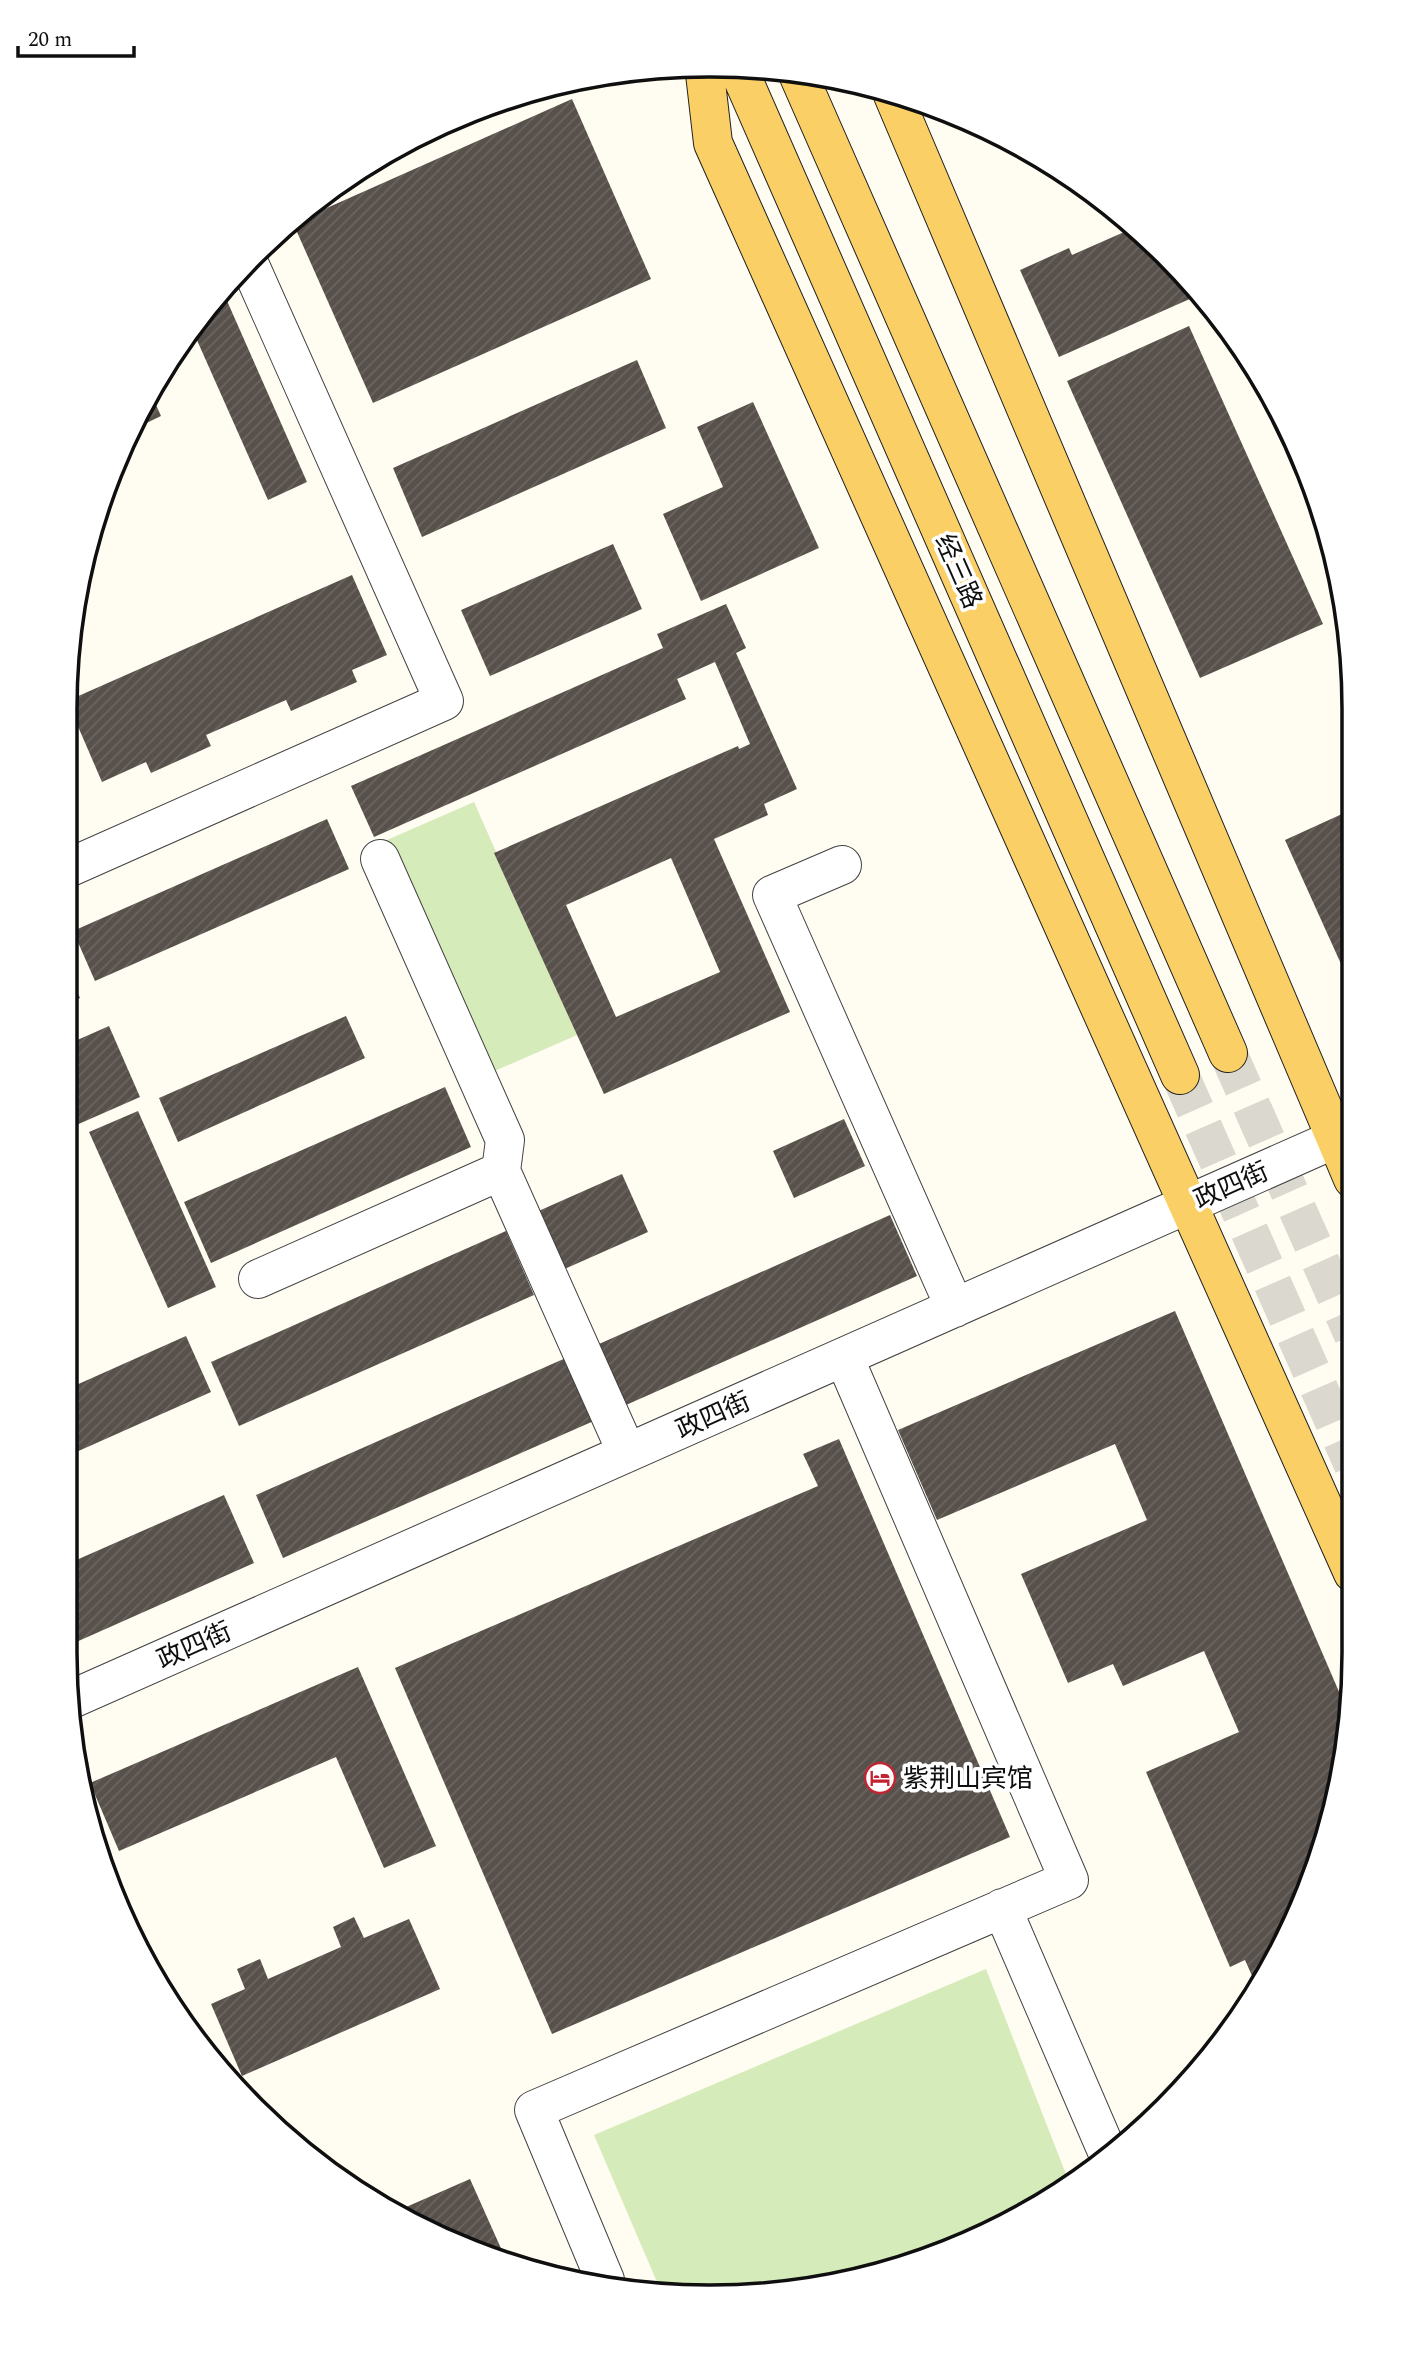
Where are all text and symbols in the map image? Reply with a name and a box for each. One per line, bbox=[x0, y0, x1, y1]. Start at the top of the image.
scale bar bbox=[18, 14, 133, 58]
text: 20 m bbox=[28, 24, 72, 56]
street label: 经三路 bbox=[924, 528, 992, 615]
street label: 政四街 bbox=[1188, 1152, 1275, 1220]
street label: 政四街 bbox=[670, 1382, 757, 1450]
street label: 政四街 bbox=[151, 1612, 238, 1680]
place label: 紫荆山宾馆 bbox=[903, 1759, 1033, 1799]
hotel icon: 紫荆山宾馆 bbox=[863, 1761, 897, 1795]

